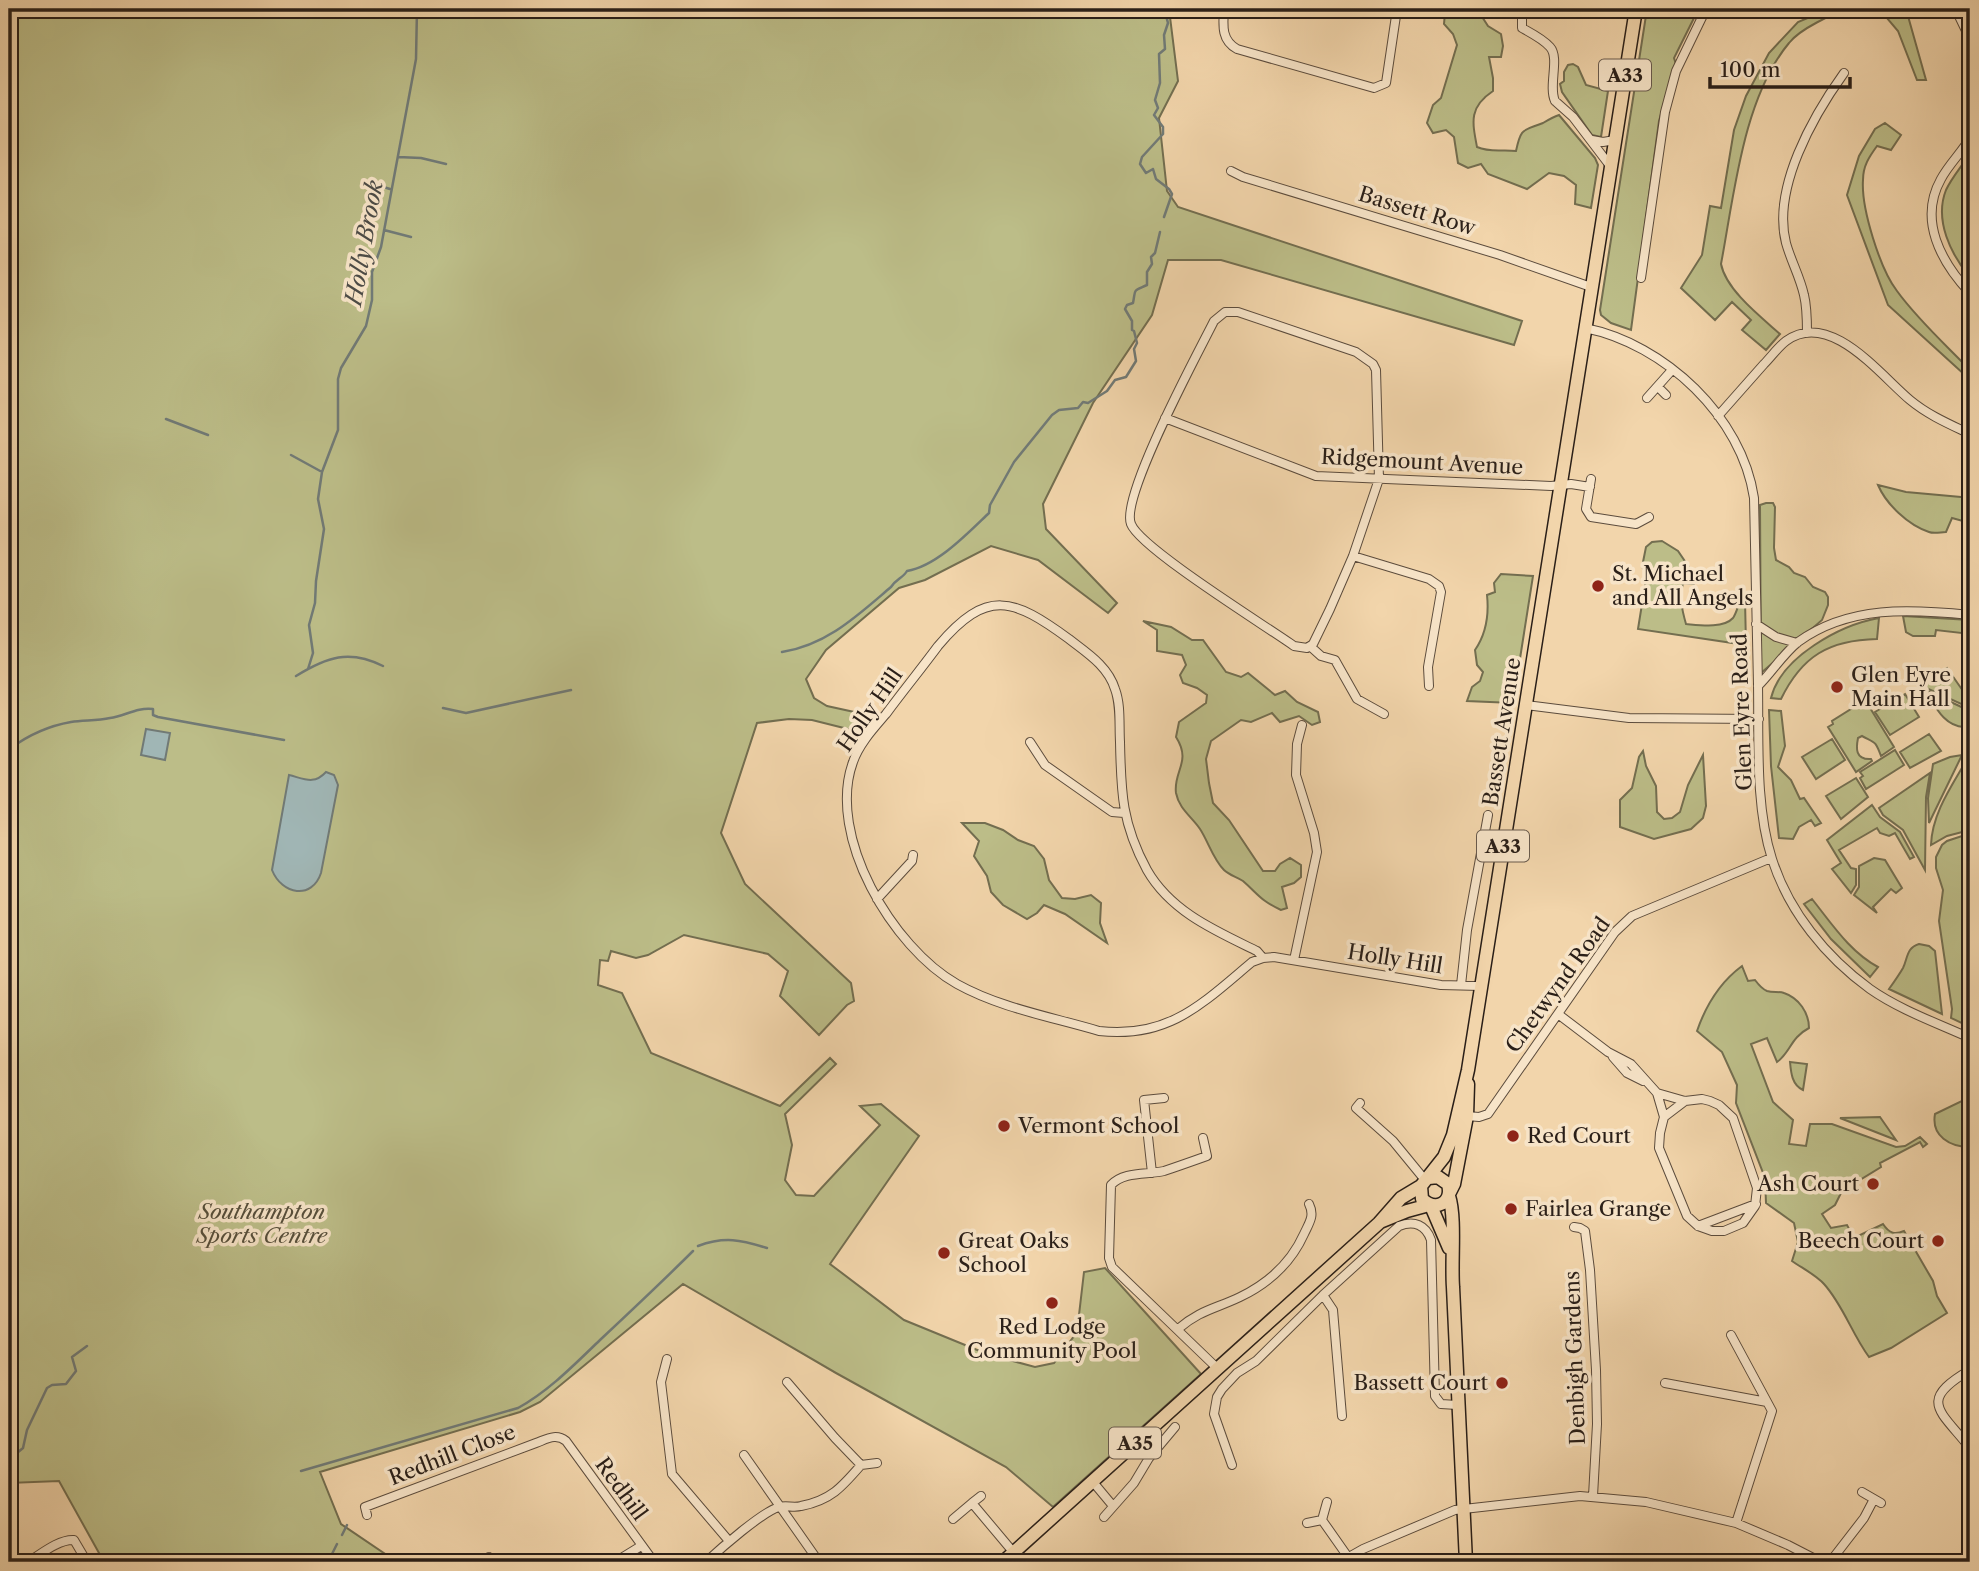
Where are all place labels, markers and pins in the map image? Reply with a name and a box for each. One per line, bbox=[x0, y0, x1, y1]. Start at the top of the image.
place label: St. Michael and All Angels bbox=[1612, 561, 1753, 610]
marker: St. Michael and All Angels bbox=[1590, 578, 1606, 594]
place label: Glen Eyre Main Hall bbox=[1851, 662, 1951, 711]
marker: Glen Eyre Main Hall bbox=[1829, 679, 1845, 695]
place label: Vermont School bbox=[1017, 1113, 1179, 1138]
marker: Vermont School bbox=[996, 1118, 1012, 1134]
place label: Red Court bbox=[1527, 1123, 1631, 1148]
marker: Red Court bbox=[1505, 1128, 1521, 1144]
place label: Ash Court bbox=[1756, 1171, 1860, 1196]
marker: Ash Court bbox=[1865, 1176, 1881, 1192]
place label: Fairlea Grange bbox=[1525, 1196, 1671, 1221]
marker: Fairlea Grange bbox=[1503, 1201, 1519, 1217]
place label: Great Oaks School bbox=[958, 1228, 1069, 1277]
place label: Beech Court bbox=[1798, 1228, 1925, 1253]
marker: Beech Court bbox=[1930, 1233, 1946, 1249]
marker: Great Oaks School bbox=[936, 1245, 952, 1261]
marker: Red Lodge Community Pool bbox=[1044, 1295, 1060, 1311]
place label: Red Lodge Community Pool bbox=[967, 1314, 1137, 1363]
place label: Bassett Court bbox=[1353, 1370, 1489, 1395]
marker: Bassett Court bbox=[1494, 1375, 1510, 1391]

